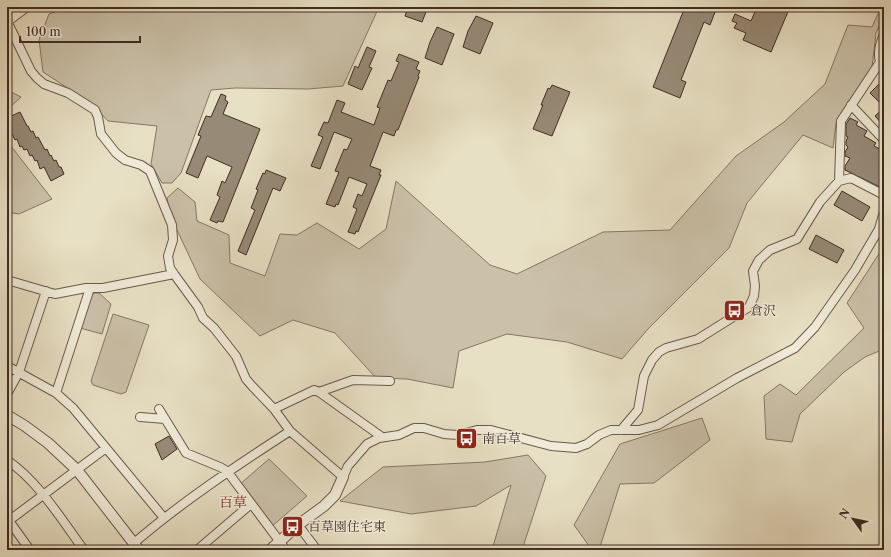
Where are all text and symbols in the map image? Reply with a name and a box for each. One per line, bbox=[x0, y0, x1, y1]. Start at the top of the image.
scale bar bbox=[20, 18, 140, 44]
text: 100 m bbox=[26, 24, 61, 39]
bus stop icon: 倉沢 bbox=[722, 297, 748, 323]
place label: 倉沢 bbox=[750, 302, 776, 318]
bus stop icon: 南百草 bbox=[453, 425, 479, 451]
place label: 南百草 bbox=[482, 430, 521, 446]
district label: 百草 bbox=[219, 493, 247, 511]
north arrow bbox=[833, 499, 873, 539]
text: N bbox=[836, 505, 853, 521]
bus stop icon: 百草園住宅東 bbox=[279, 513, 305, 539]
place label: 百草園住宅東 bbox=[308, 518, 386, 534]

